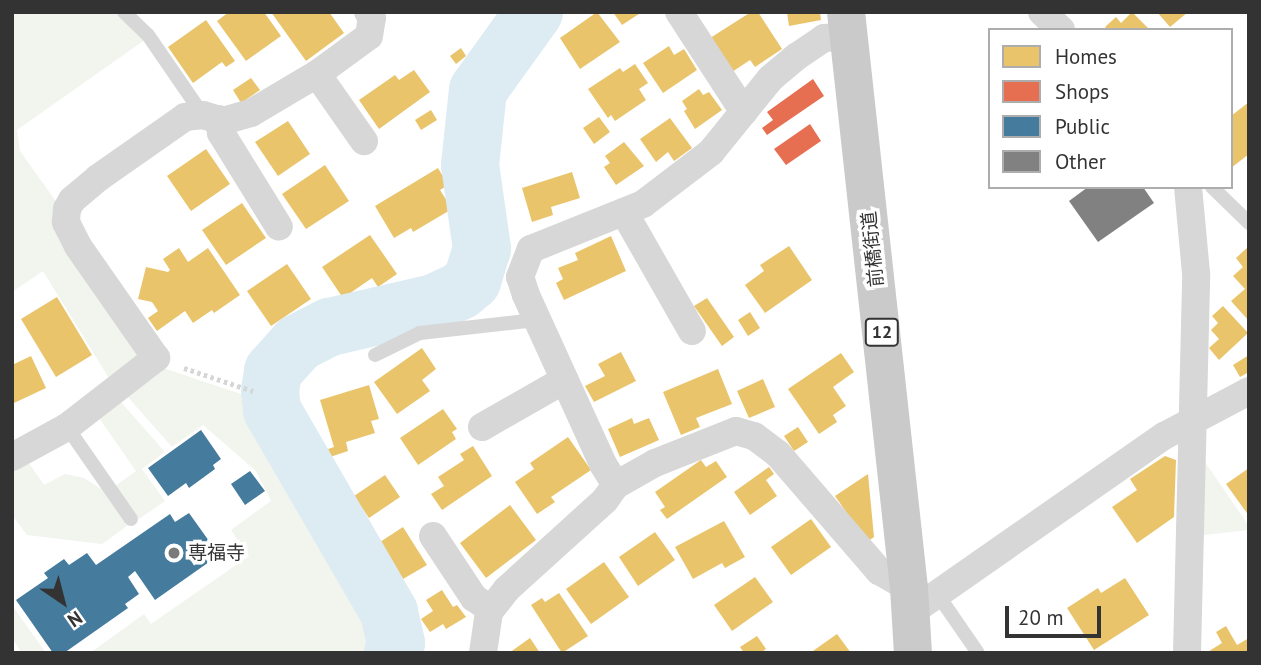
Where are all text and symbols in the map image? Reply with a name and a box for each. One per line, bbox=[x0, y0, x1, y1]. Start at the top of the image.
legend bbox=[988, 28, 1233, 189]
text: Homes bbox=[1055, 43, 1117, 70]
text: Shops bbox=[1055, 78, 1109, 105]
text: Public bbox=[1055, 113, 1110, 140]
text: Other bbox=[1055, 148, 1106, 175]
street label: 前橋街道 bbox=[858, 210, 888, 288]
road number: 12 bbox=[864, 318, 900, 346]
place label: 専福寺 bbox=[188, 542, 245, 564]
marker: 専福寺 bbox=[166, 545, 182, 561]
north arrow bbox=[28, 567, 98, 637]
scale bar bbox=[1009, 592, 1105, 636]
text: 20 m bbox=[1018, 604, 1064, 631]
text: N bbox=[63, 606, 87, 633]

